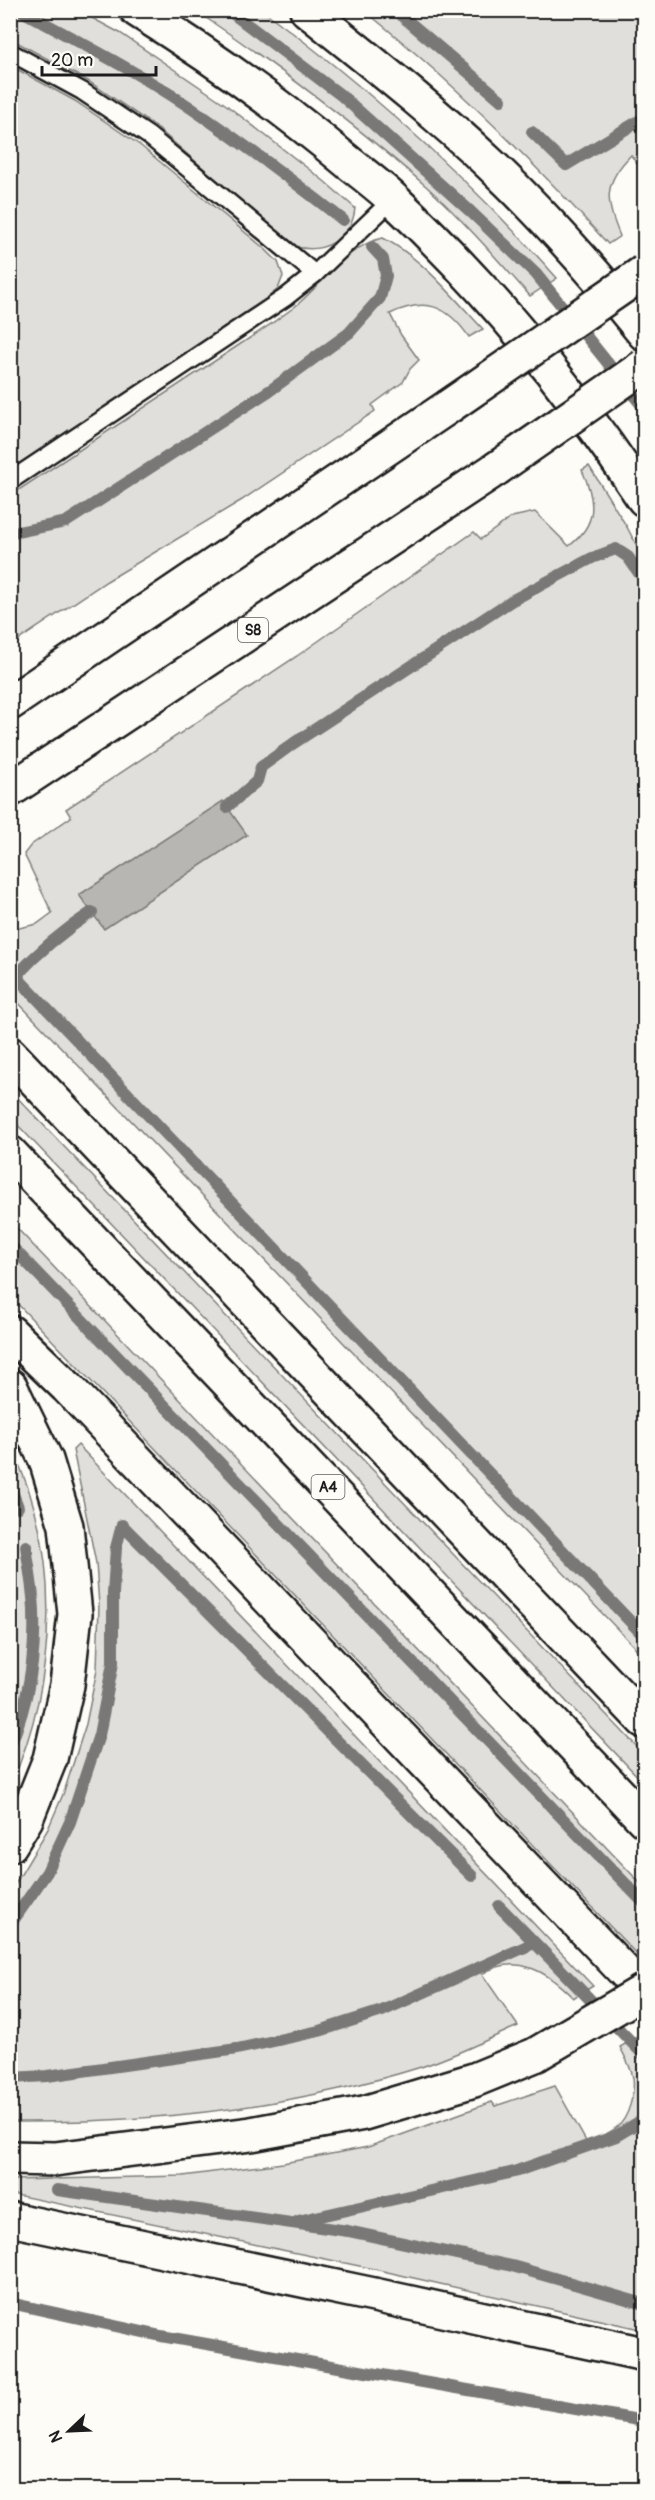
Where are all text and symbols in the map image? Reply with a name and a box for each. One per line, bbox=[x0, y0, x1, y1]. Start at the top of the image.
scale bar bbox=[42, 39, 156, 77]
text: 20 m bbox=[51, 49, 93, 72]
road number: S8 bbox=[238, 618, 268, 642]
road number: A4 bbox=[312, 1475, 344, 1499]
north arrow bbox=[39, 2401, 99, 2461]
text: N bbox=[45, 2427, 67, 2445]

